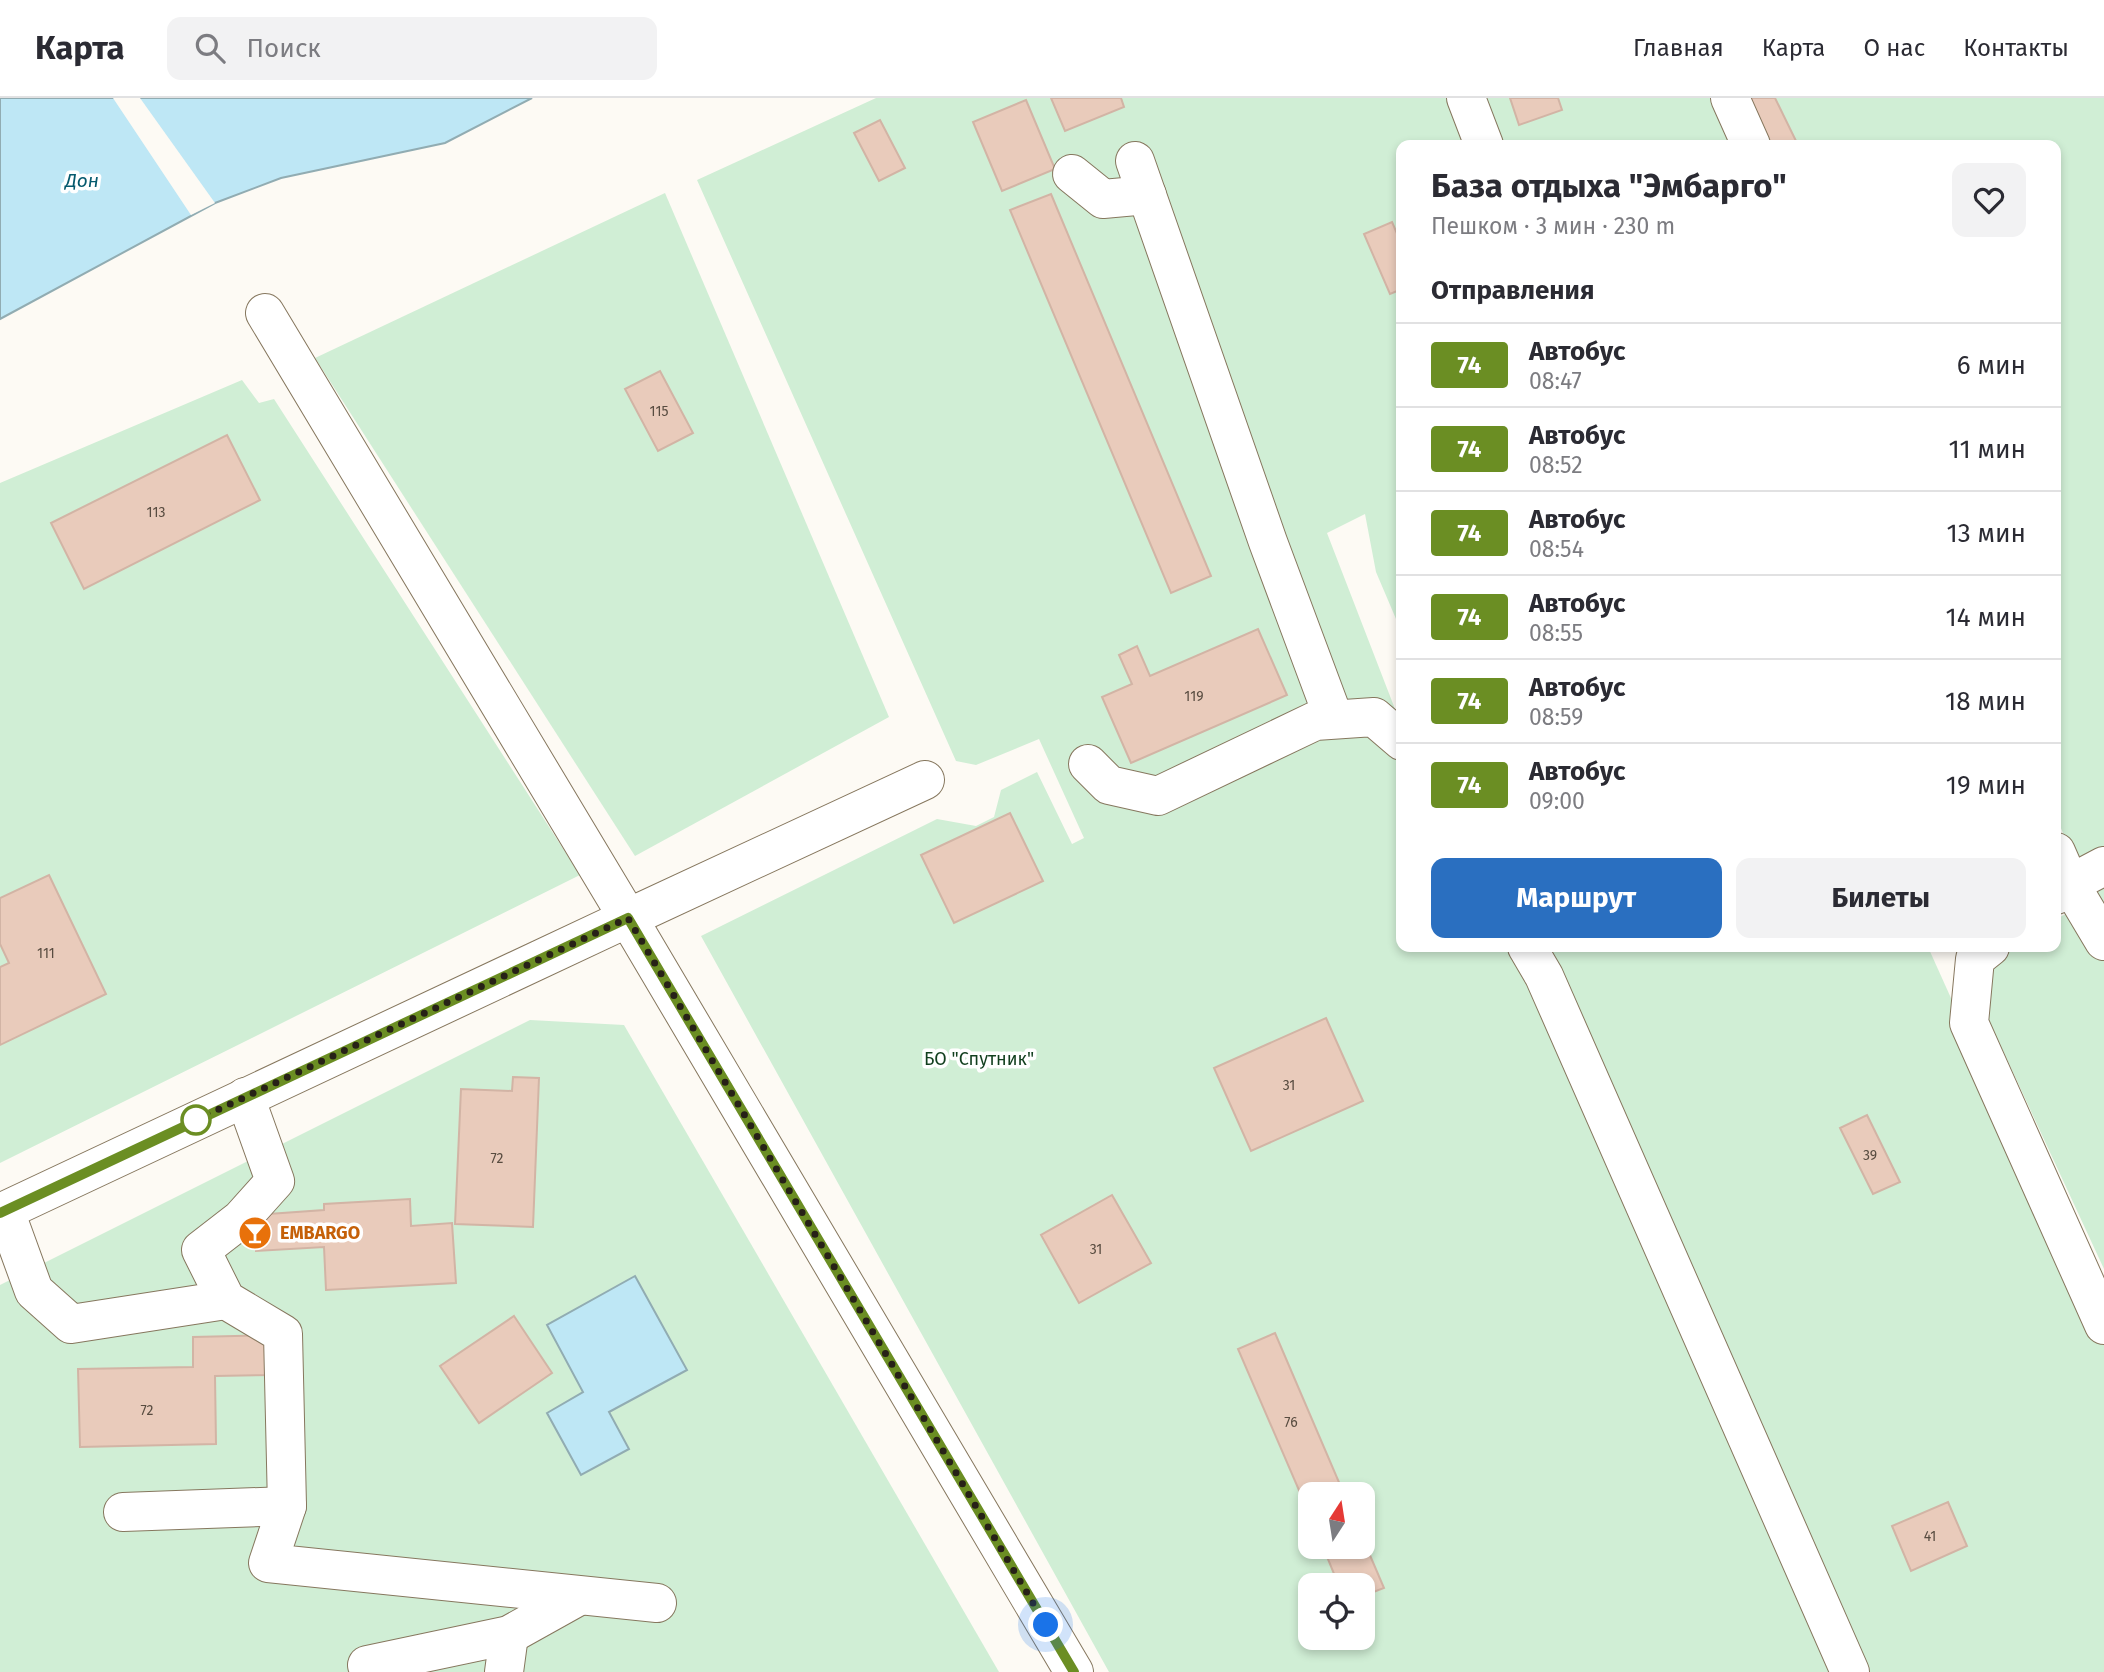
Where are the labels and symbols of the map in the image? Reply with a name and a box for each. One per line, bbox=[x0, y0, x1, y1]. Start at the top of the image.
water label: Дон bbox=[63, 169, 99, 192]
house number: 115 bbox=[650, 403, 668, 420]
house number: 113 bbox=[147, 504, 165, 521]
house number: 119 bbox=[1184, 688, 1204, 705]
house number: 111 bbox=[37, 945, 55, 962]
park label: БО "Спутник" bbox=[924, 1048, 1034, 1070]
house number: 31 bbox=[1283, 1077, 1295, 1094]
unlabelled marker bbox=[181, 1105, 211, 1135]
house number: 39 bbox=[1863, 1147, 1877, 1164]
house number: 72 bbox=[491, 1150, 504, 1167]
bar icon: EMBARGO bbox=[236, 1214, 274, 1252]
place label: EMBARGO bbox=[280, 1222, 360, 1244]
house number: 31 bbox=[1090, 1241, 1102, 1258]
house number: 72 bbox=[141, 1402, 154, 1419]
house number: 76 bbox=[1284, 1414, 1298, 1431]
north arrow bbox=[1298, 1482, 1376, 1559]
house number: 41 bbox=[1924, 1528, 1936, 1545]
your location bbox=[1028, 1607, 1063, 1642]

